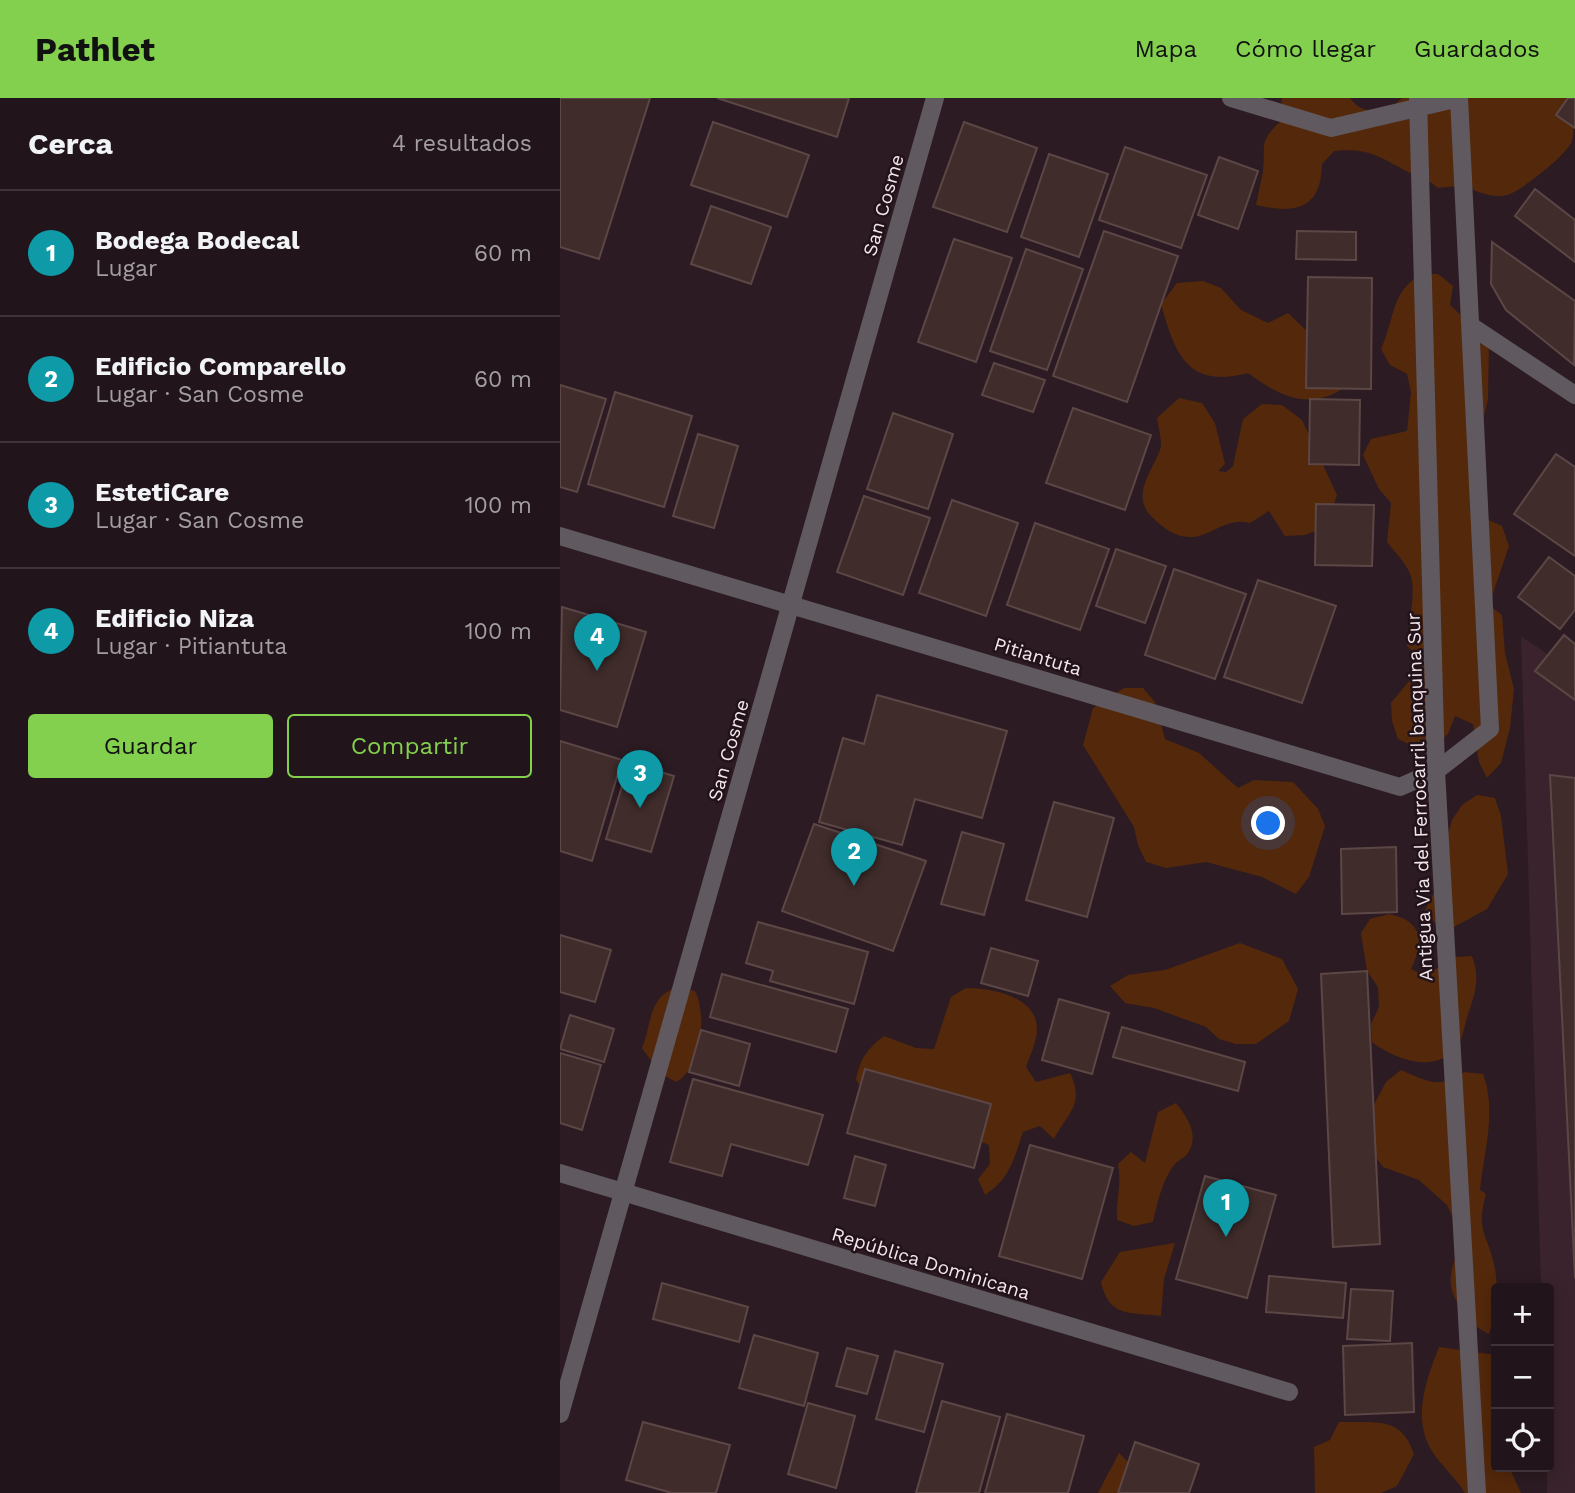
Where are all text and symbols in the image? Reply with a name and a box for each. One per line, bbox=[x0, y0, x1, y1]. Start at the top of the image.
text: Pathlet bbox=[35, 30, 155, 69]
text: Mapa bbox=[1135, 35, 1197, 63]
text: Cómo llegar bbox=[1235, 35, 1376, 63]
text: Guardados bbox=[1414, 35, 1540, 63]
text: Cerca bbox=[28, 126, 113, 161]
text: 4 resultados bbox=[392, 130, 532, 157]
street label: San Cosme bbox=[858, 152, 909, 259]
text: Bodega Bodecal bbox=[95, 225, 300, 255]
text: 1 bbox=[46, 240, 56, 267]
text: 60 m bbox=[474, 240, 532, 267]
text: Lugar bbox=[95, 255, 157, 282]
text: Edificio Comparello bbox=[95, 351, 346, 381]
text: 2 bbox=[44, 366, 58, 393]
text: 60 m bbox=[474, 366, 532, 393]
text: Lugar · San Cosme bbox=[95, 381, 304, 408]
text: EstetiCare bbox=[95, 477, 229, 507]
text: 3 bbox=[44, 492, 58, 519]
text: 100 m bbox=[465, 492, 532, 519]
text: Lugar · San Cosme bbox=[95, 507, 304, 534]
text: Edificio Niza bbox=[95, 603, 254, 633]
street label: Antigua Via del Ferrocarril banquina Sur bbox=[1402, 612, 1437, 982]
pin: 4 bbox=[574, 613, 620, 671]
text: 4 bbox=[44, 618, 58, 645]
text: 100 m bbox=[465, 618, 532, 645]
street label: Pitiantuta bbox=[991, 632, 1085, 681]
text: Lugar · Pitiantuta bbox=[95, 633, 287, 660]
street label: San Cosme bbox=[703, 697, 754, 804]
button: Guardar bbox=[28, 714, 273, 778]
button: Compartir bbox=[287, 714, 532, 778]
pin: 3 bbox=[617, 750, 663, 808]
your location bbox=[1251, 806, 1285, 840]
pin: 2 bbox=[831, 828, 877, 886]
pin: 1 bbox=[1203, 1179, 1249, 1237]
street label: República Dominicana bbox=[829, 1222, 1033, 1305]
map controls bbox=[1491, 1283, 1554, 1472]
button: + bbox=[1491, 1283, 1554, 1346]
button: − bbox=[1491, 1346, 1554, 1409]
button: locate bbox=[1491, 1409, 1554, 1472]

